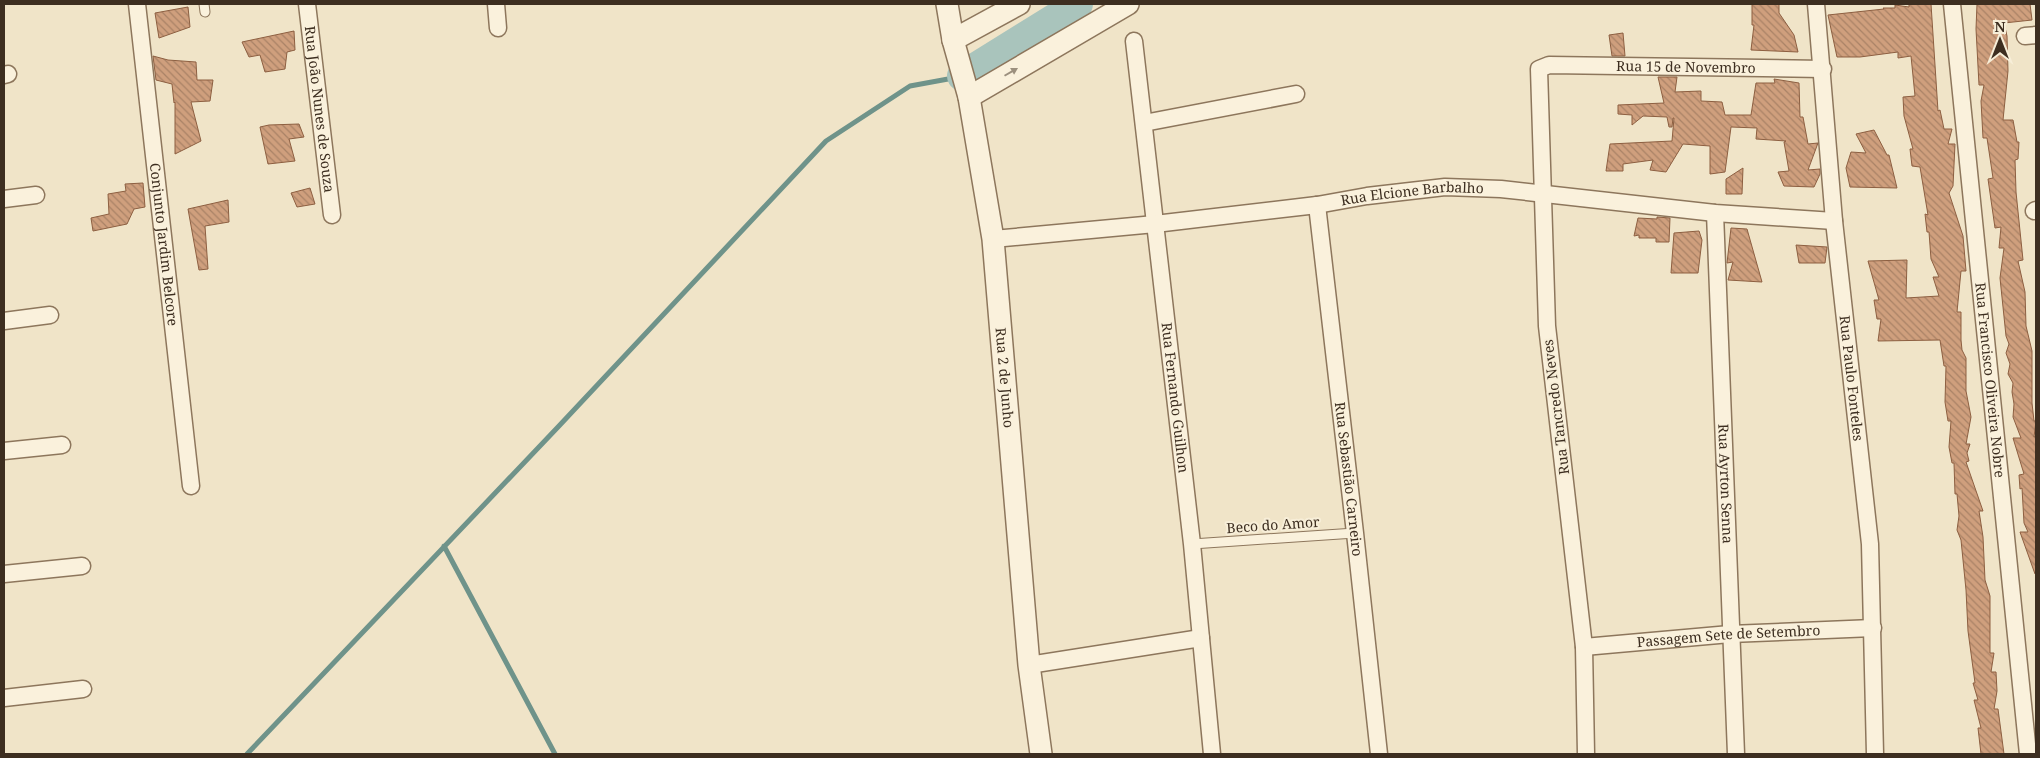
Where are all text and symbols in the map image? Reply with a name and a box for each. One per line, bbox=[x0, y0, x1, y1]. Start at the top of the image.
north arrow bbox=[1975, 15, 2025, 65]
text: N bbox=[1994, 17, 2006, 36]
street label: Rua João Nunes de Souza bbox=[301, 25, 339, 194]
street label: Rua 15 de Novembro bbox=[1616, 56, 1756, 77]
one-way arrow bbox=[1005, 68, 1018, 77]
street label: Conjunto Jardim Belcore bbox=[146, 162, 183, 327]
street label: Rua Elcione Barbalho bbox=[1339, 177, 1484, 210]
street label: Rua Francisco Oliveira Nobre bbox=[1971, 282, 2010, 479]
street label: Rua Paulo Fonteles bbox=[1836, 314, 1868, 442]
street label: Rua Fernando Guilhon bbox=[1158, 321, 1194, 474]
street label: Rua 2 de Junho bbox=[992, 327, 1019, 429]
street label: Rua Tancredo Neves bbox=[1538, 338, 1573, 476]
street label: Rua Sebastião Carneiro bbox=[1331, 401, 1367, 557]
street label: Rua Ayrton Senna bbox=[1714, 423, 1738, 544]
street label: Beco do Amor bbox=[1226, 512, 1321, 537]
street label: Passagem Sete de Setembro bbox=[1636, 620, 1821, 651]

